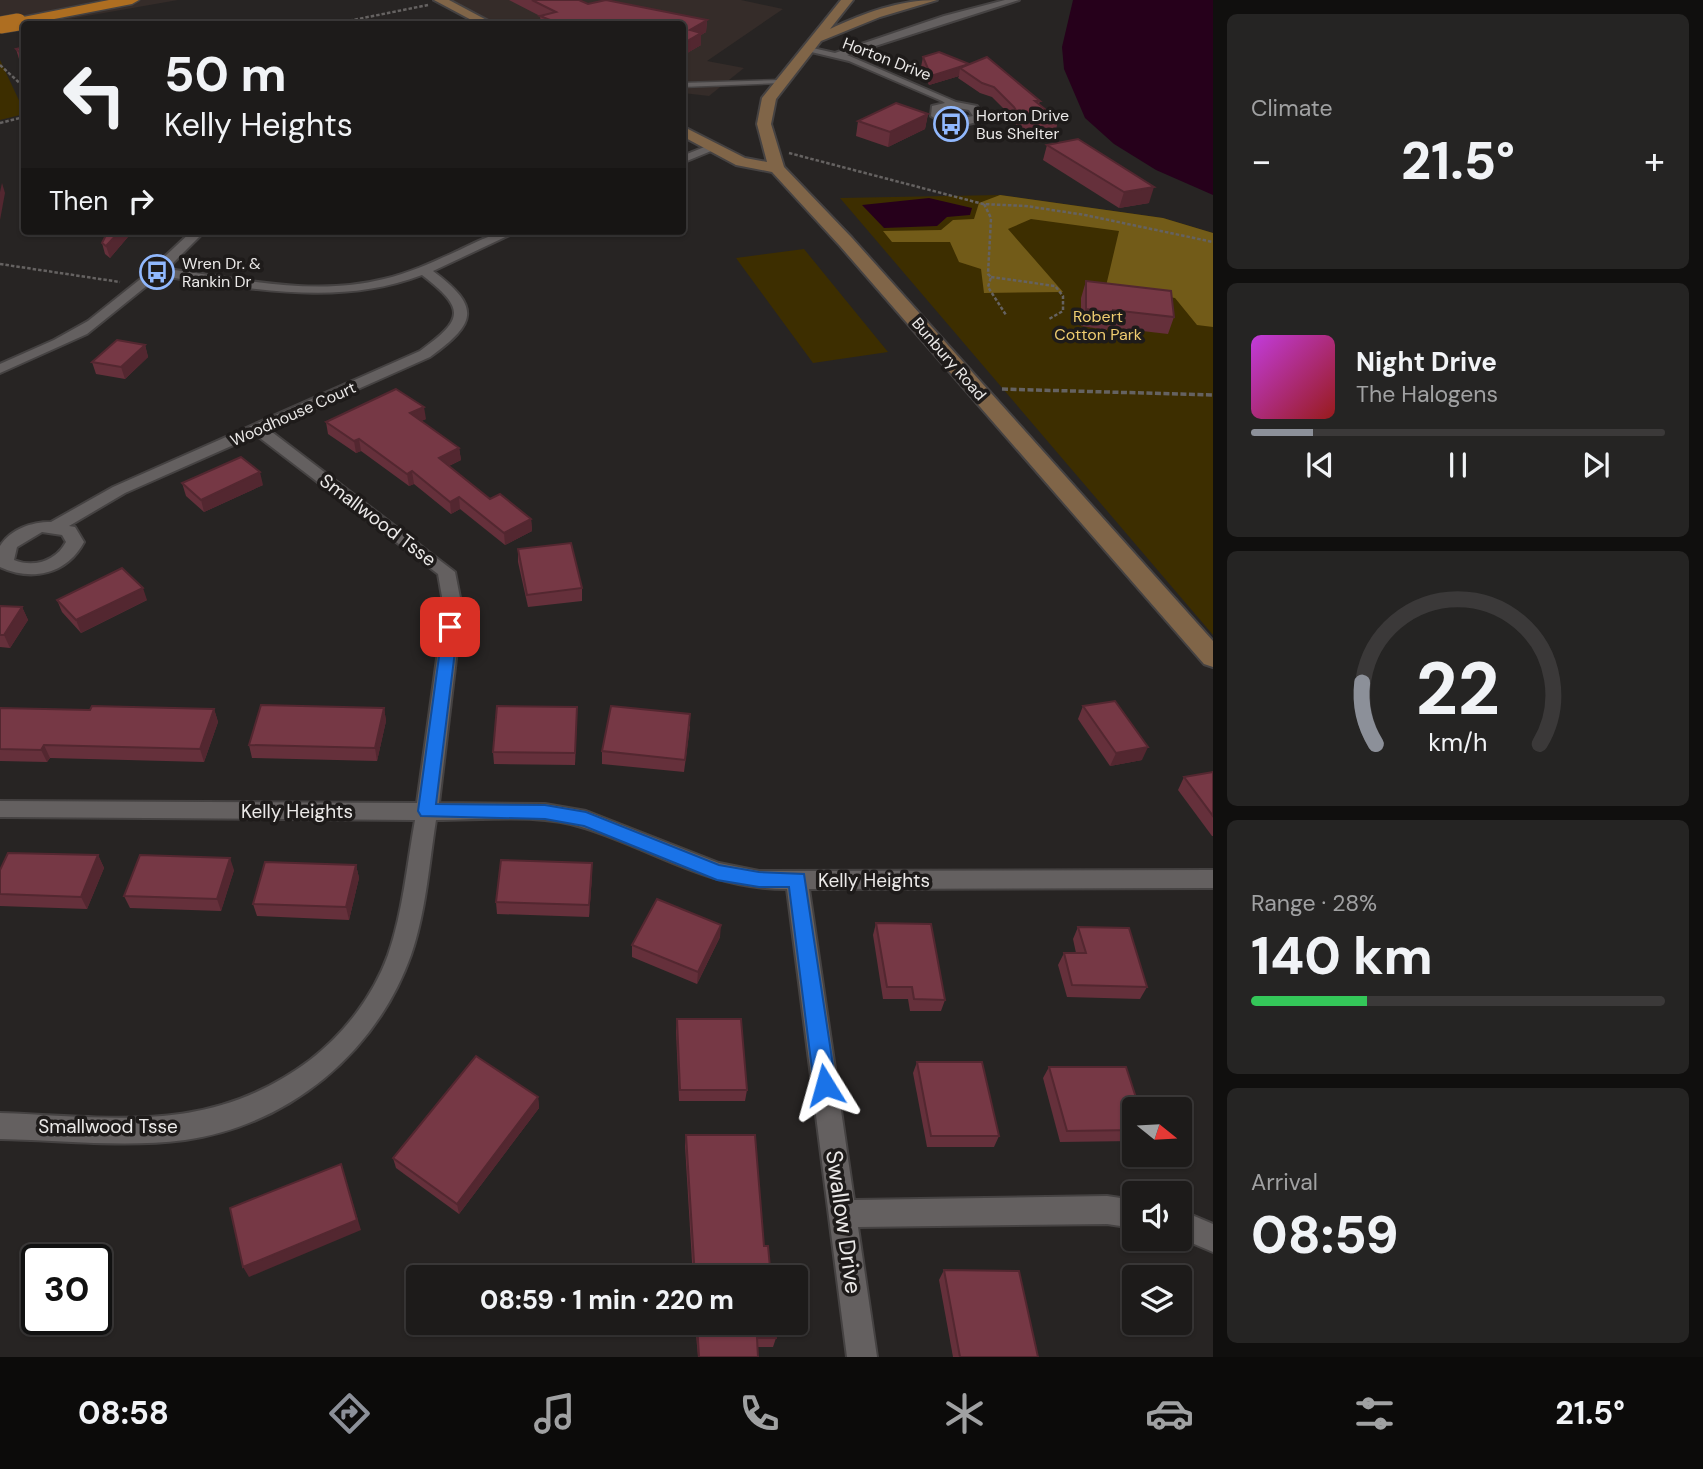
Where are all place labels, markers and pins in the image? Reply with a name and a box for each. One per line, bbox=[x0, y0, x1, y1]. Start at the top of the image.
bus stop icon: Horton Drive Bus Shelter bbox=[932, 105, 970, 143]
place label: Horton Drive Bus Shelter bbox=[976, 105, 1069, 144]
bus stop icon: Wren Dr. & Rankin Dr bbox=[138, 253, 176, 291]
place label: Wren Dr. & Rankin Dr bbox=[182, 253, 261, 292]
pin bbox=[420, 597, 480, 657]

